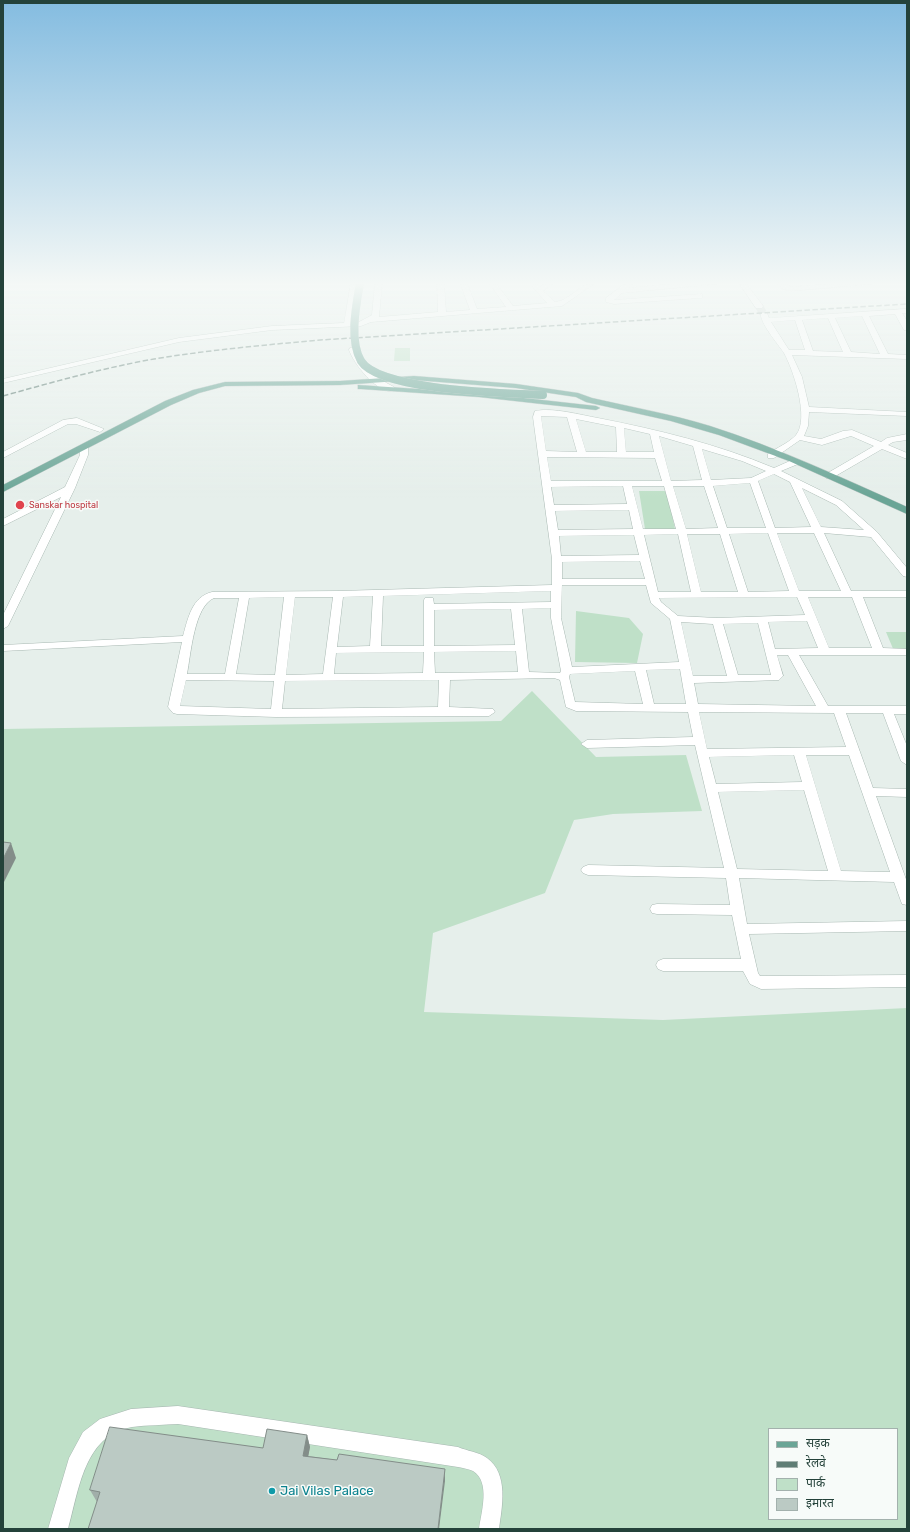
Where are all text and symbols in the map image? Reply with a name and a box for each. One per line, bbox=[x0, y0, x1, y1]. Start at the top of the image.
marker: Sanskar hospital bbox=[14, 499, 26, 511]
place label: Sanskar hospital bbox=[29, 500, 98, 510]
legend bbox=[768, 1428, 898, 1520]
text: सड़क bbox=[806, 1436, 830, 1450]
text: रेलवे bbox=[806, 1456, 826, 1470]
text: पार्क bbox=[806, 1476, 825, 1490]
place label: Jai Vilas Palace bbox=[280, 1483, 374, 1499]
marker: Jai Vilas Palace bbox=[267, 1486, 277, 1496]
text: इमारत bbox=[806, 1496, 834, 1510]

